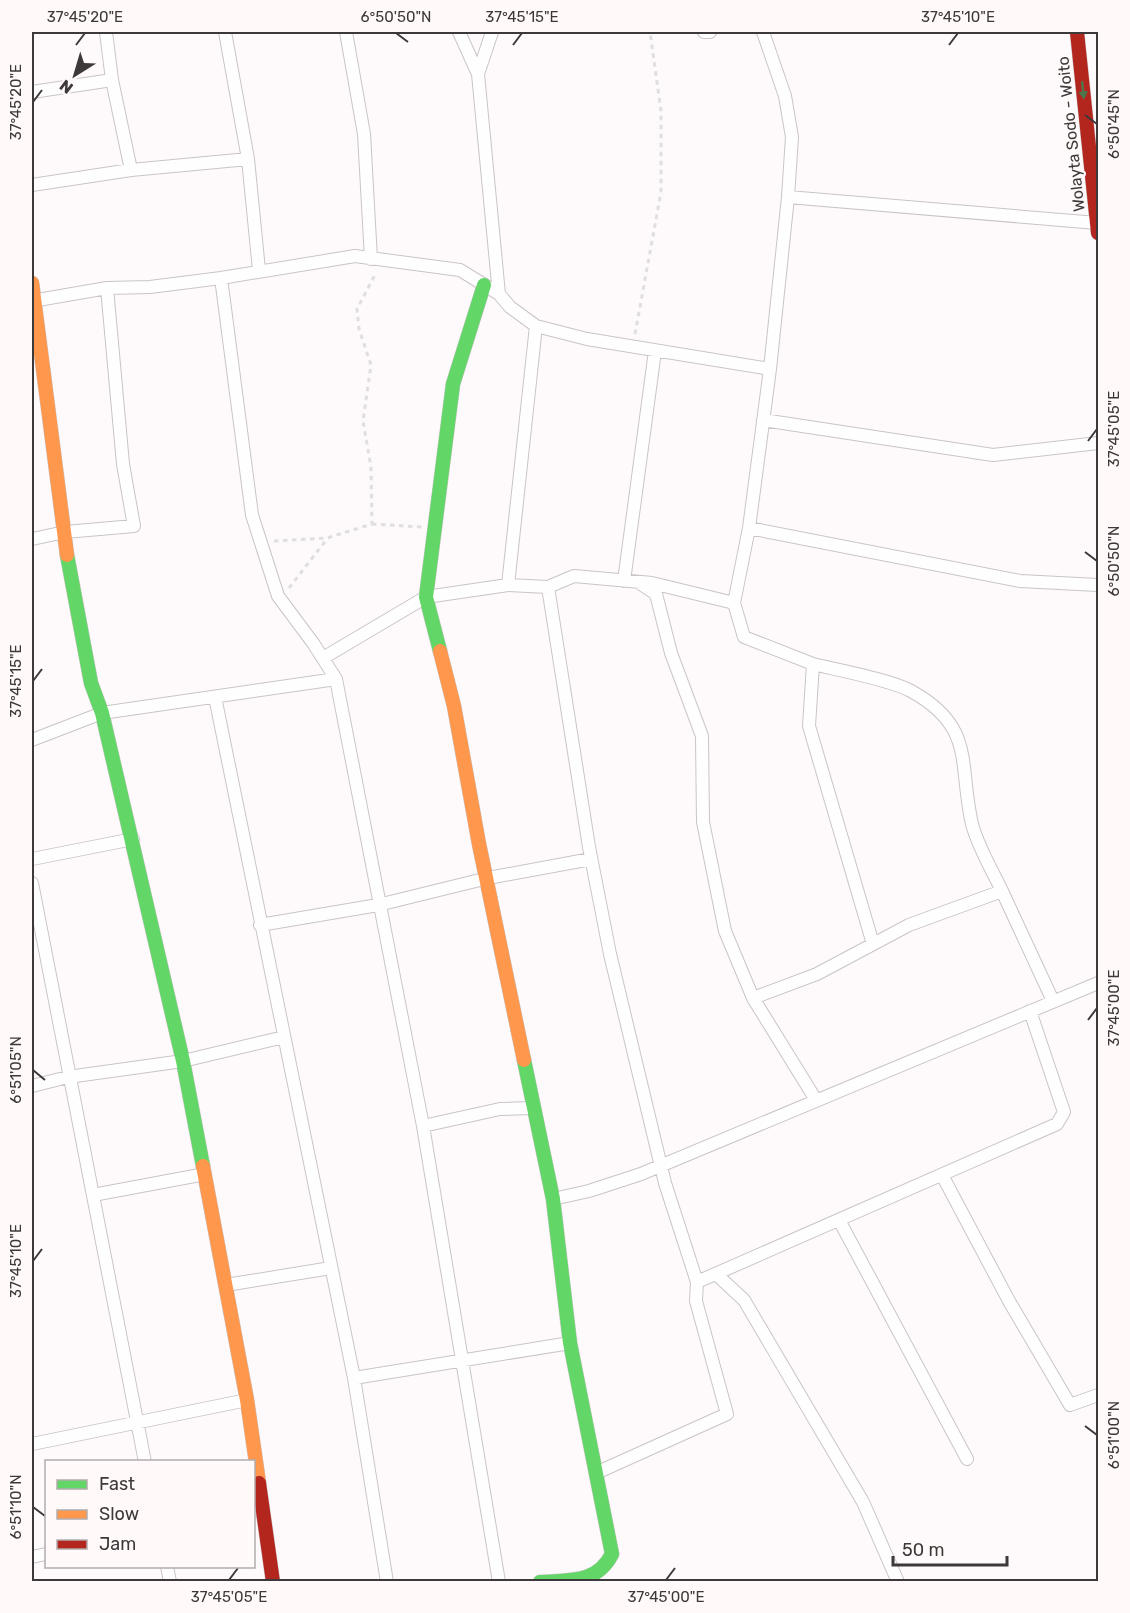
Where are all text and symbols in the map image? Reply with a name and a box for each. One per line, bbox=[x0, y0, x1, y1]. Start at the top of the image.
text: 37°45'20"E bbox=[47, 8, 123, 26]
text: 6°50'50"N bbox=[360, 8, 432, 26]
text: 37°45'15"E bbox=[485, 8, 559, 26]
text: 37°45'10"E bbox=[921, 8, 995, 26]
north arrow bbox=[45, 45, 105, 105]
street label: Wolayta Sodo - Woito bbox=[1053, 55, 1089, 213]
text: 37°45'20"E bbox=[7, 64, 25, 140]
text: N bbox=[56, 76, 77, 98]
one-way arrow bbox=[1078, 80, 1088, 99]
text: 6°50'45"N bbox=[1105, 89, 1123, 159]
text: 37°45'05"E bbox=[1105, 391, 1123, 467]
text: 6°50'50"N bbox=[1105, 525, 1123, 597]
text: 37°45'15"E bbox=[7, 644, 25, 718]
text: 37°45'00"E bbox=[1105, 969, 1123, 1047]
text: 6°51'05"N bbox=[7, 1036, 25, 1104]
text: 37°45'10"E bbox=[7, 1224, 25, 1298]
text: 6°51'00"N bbox=[1105, 1401, 1123, 1469]
legend bbox=[45, 1460, 255, 1568]
text: Fast bbox=[99, 1473, 135, 1495]
text: 6°51'10"N bbox=[7, 1474, 25, 1540]
text: Slow bbox=[99, 1503, 139, 1525]
scale bar bbox=[893, 1529, 1007, 1567]
text: Jam bbox=[99, 1533, 136, 1555]
text: 50 m bbox=[902, 1539, 945, 1561]
text: 37°45'05"E bbox=[191, 1588, 267, 1606]
text: 37°45'00"E bbox=[627, 1588, 705, 1606]

